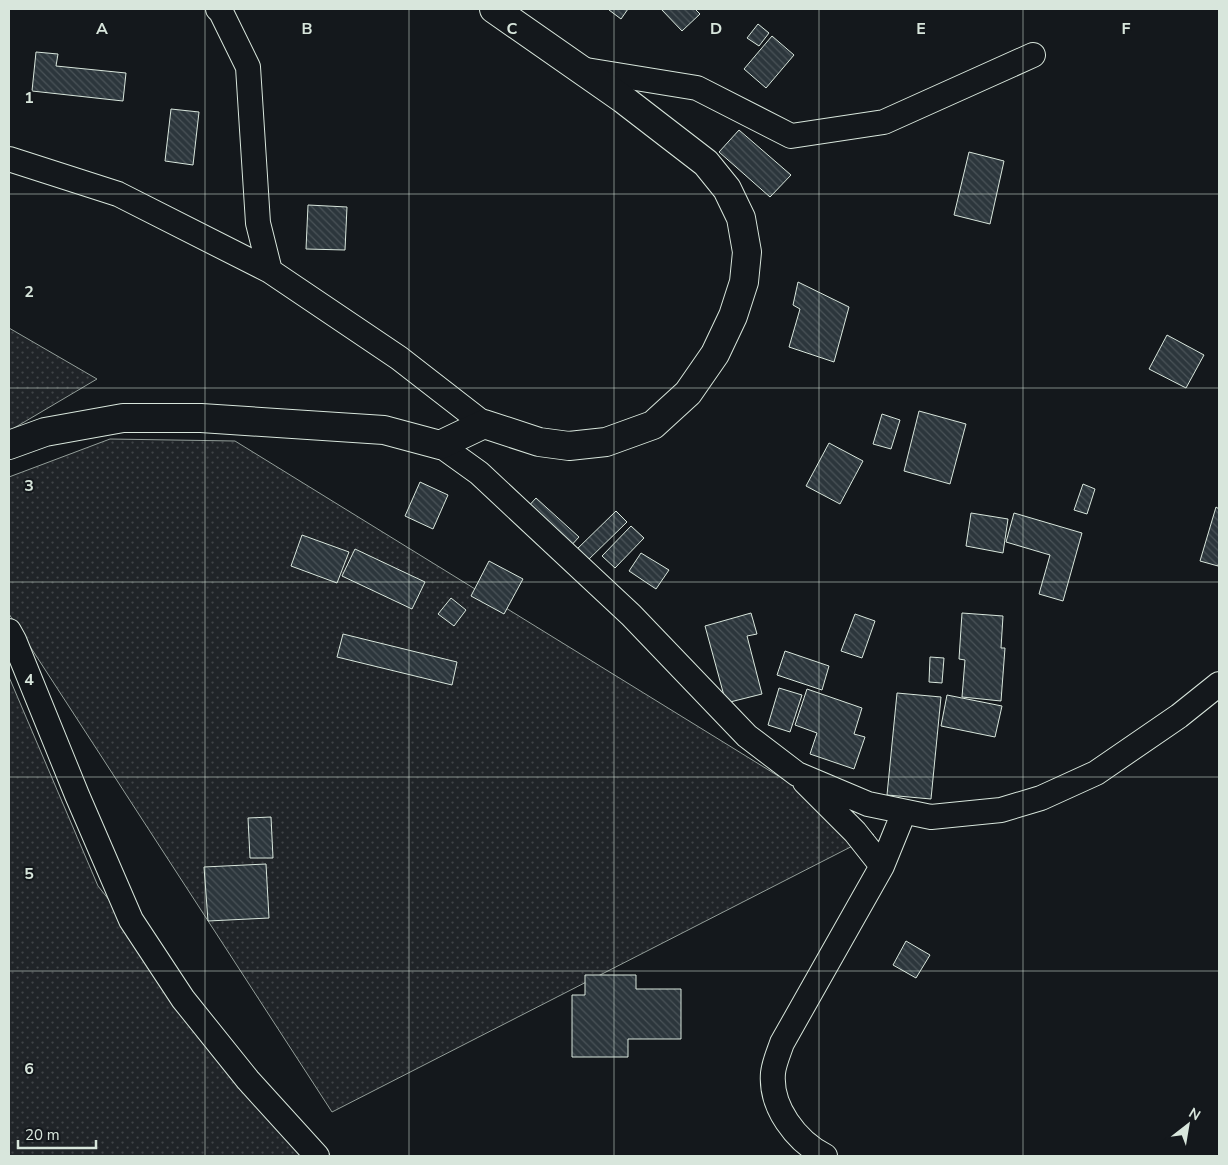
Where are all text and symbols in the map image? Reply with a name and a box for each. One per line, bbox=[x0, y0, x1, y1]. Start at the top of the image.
text: A bbox=[96, 18, 108, 40]
text: B bbox=[301, 18, 313, 40]
text: C bbox=[507, 18, 518, 40]
text: D bbox=[710, 18, 722, 40]
text: E bbox=[916, 18, 926, 40]
text: F bbox=[1122, 18, 1131, 40]
text: 1 bbox=[24, 87, 34, 109]
text: 2 bbox=[24, 281, 34, 303]
text: 3 bbox=[24, 475, 34, 497]
text: 4 bbox=[24, 669, 34, 691]
text: 5 bbox=[24, 863, 34, 885]
text: 6 bbox=[24, 1058, 34, 1080]
north arrow bbox=[1163, 1100, 1213, 1150]
text: N bbox=[1185, 1103, 1204, 1125]
scale bar bbox=[18, 1118, 95, 1150]
text: 20 m bbox=[25, 1125, 60, 1145]

